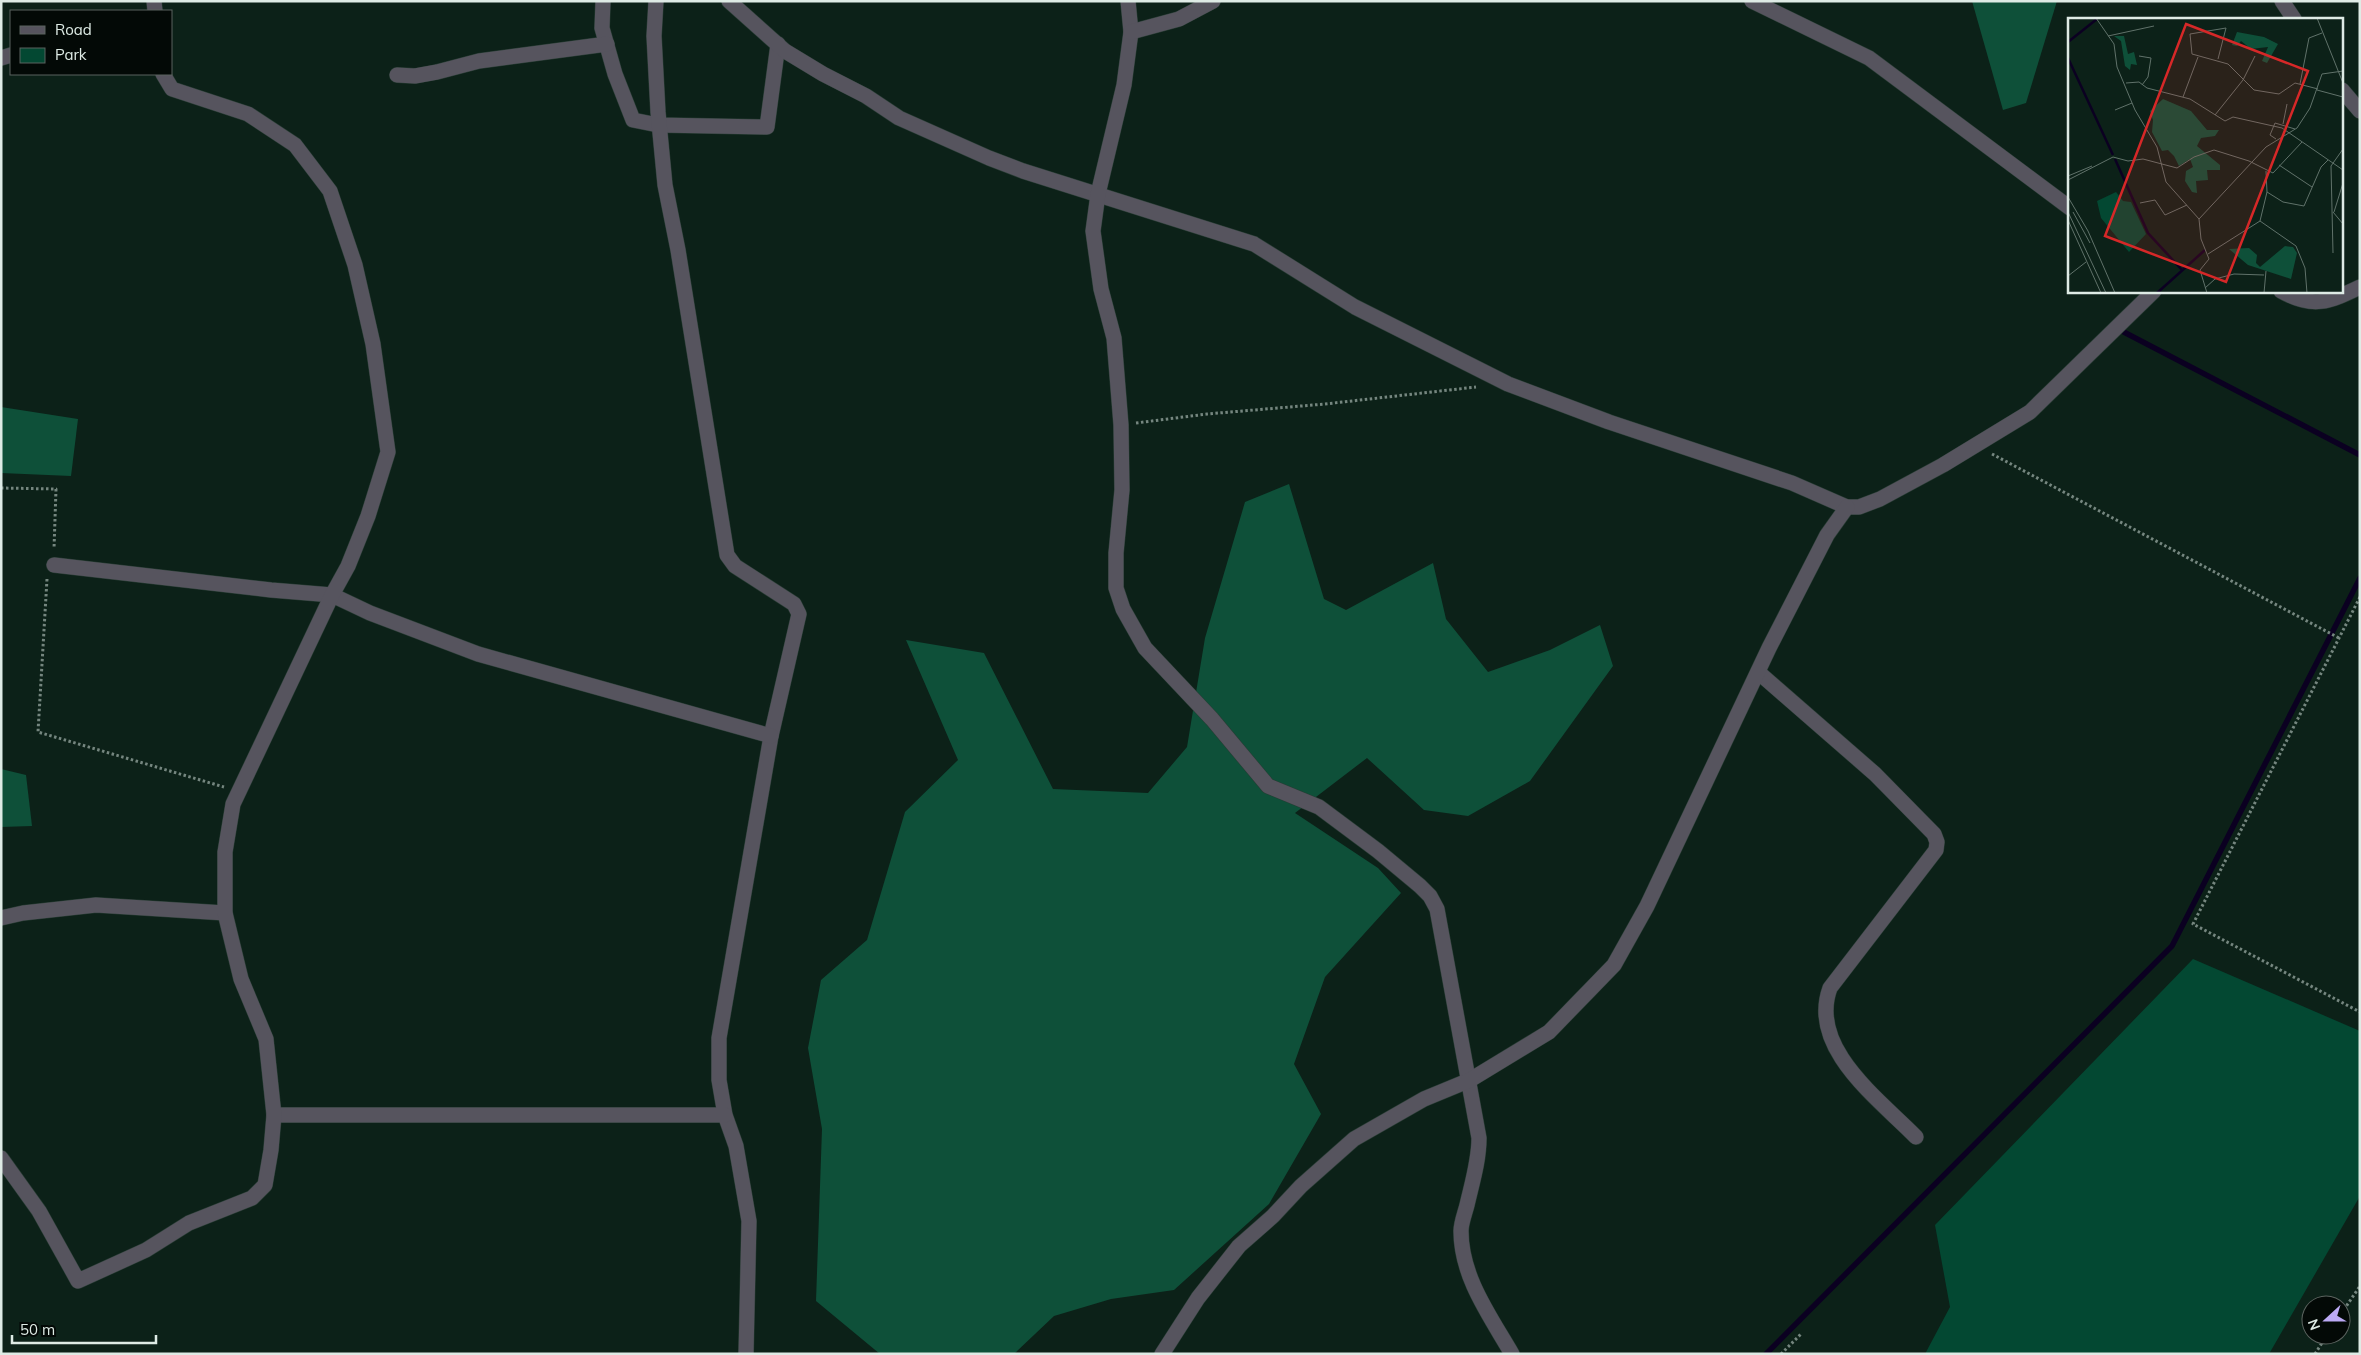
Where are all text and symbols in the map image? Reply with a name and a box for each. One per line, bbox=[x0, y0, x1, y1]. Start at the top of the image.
legend bbox=[10, 10, 172, 75]
inset map bbox=[2068, 18, 2344, 292]
text: Road bbox=[55, 20, 92, 39]
text: Park bbox=[55, 45, 87, 64]
north arrow bbox=[2301, 1295, 2351, 1345]
scale bar bbox=[12, 1312, 156, 1344]
text: N bbox=[2304, 1316, 2324, 1333]
text: 50 m bbox=[20, 1320, 55, 1339]

